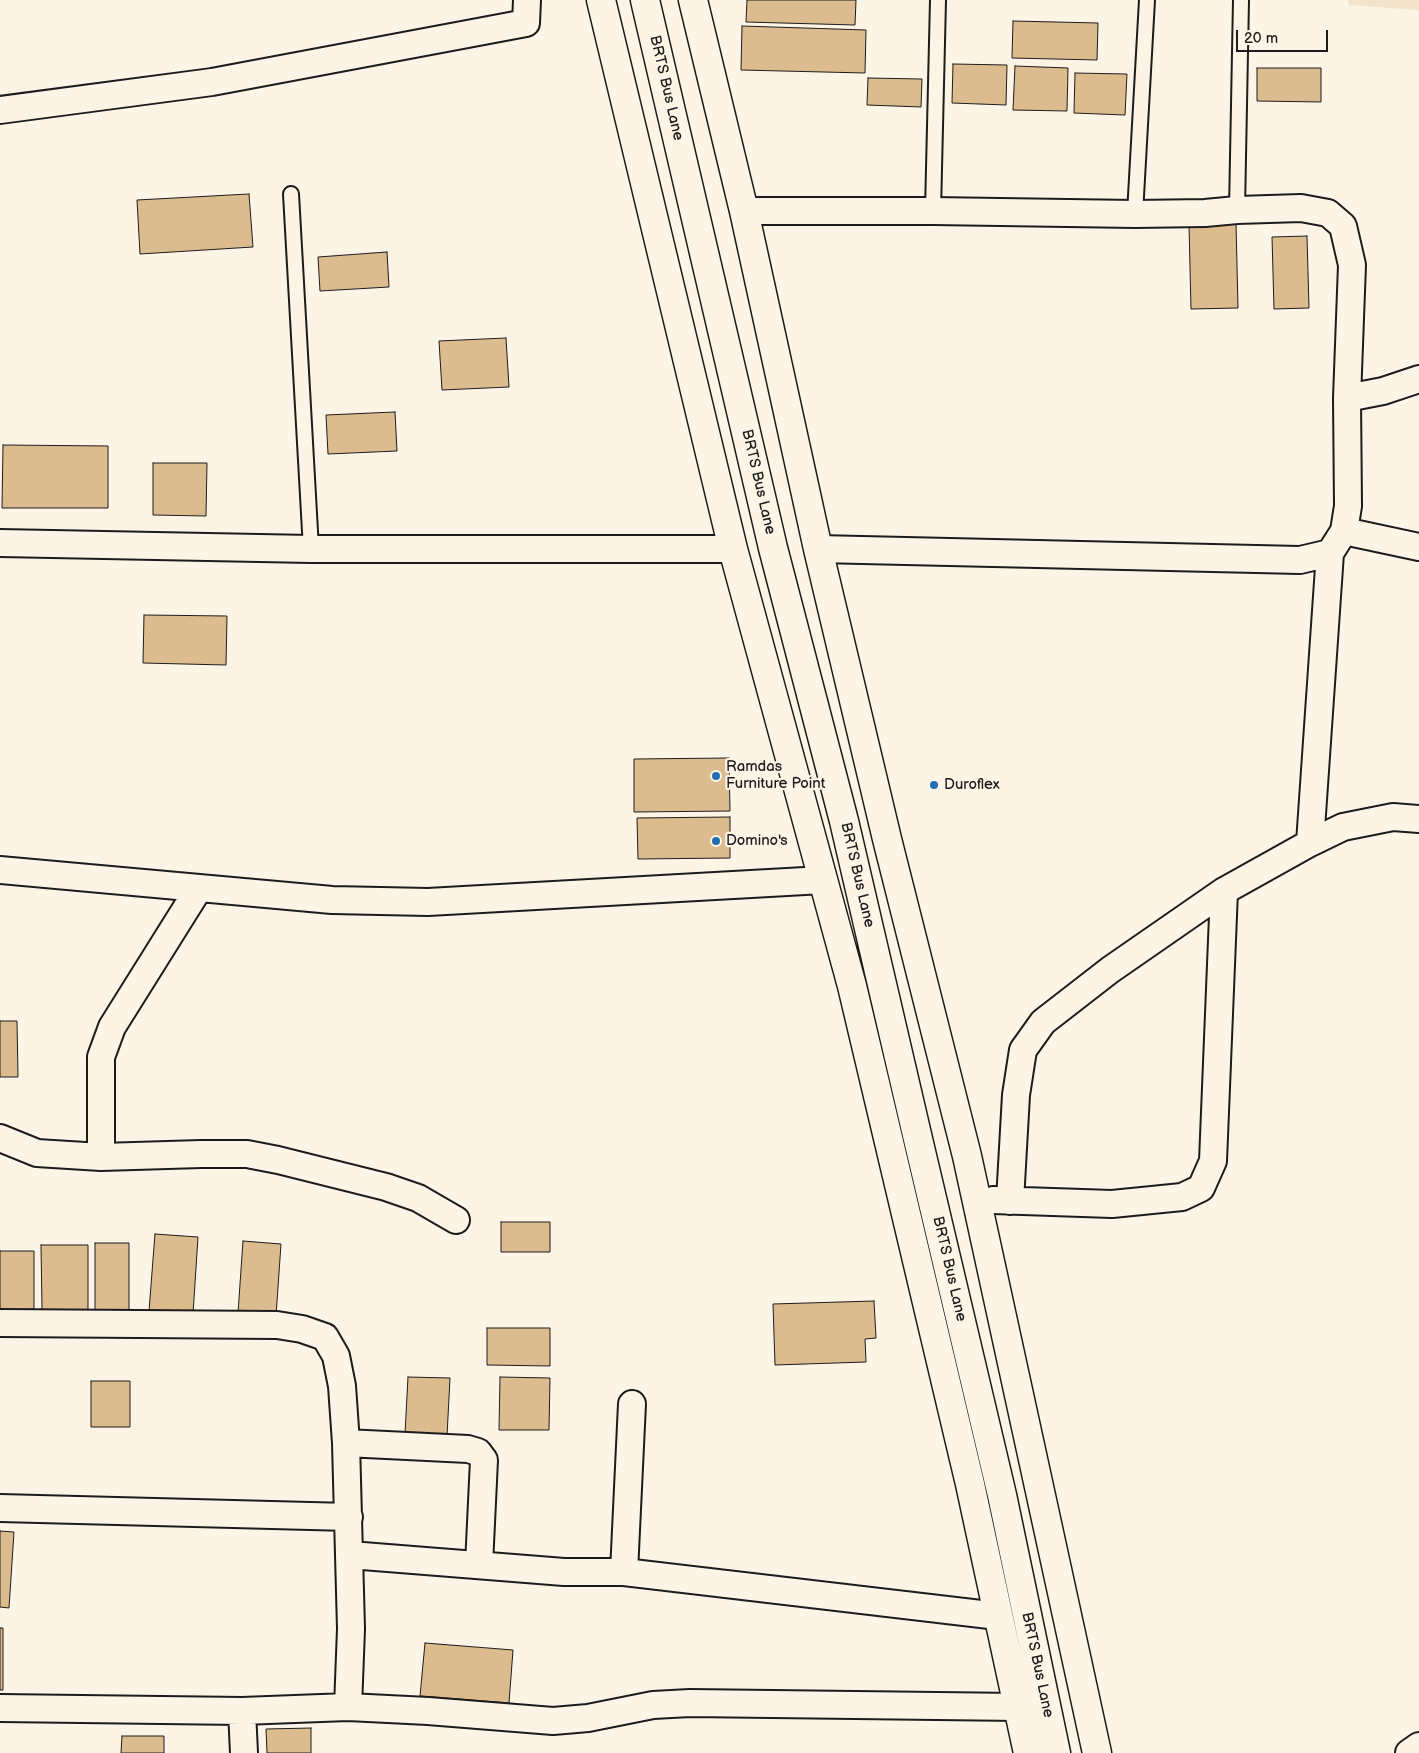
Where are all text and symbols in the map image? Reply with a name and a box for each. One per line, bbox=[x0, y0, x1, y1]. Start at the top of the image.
scale bar bbox=[1239, 20, 1332, 52]
text: 20 m bbox=[1244, 29, 1278, 48]
street label: BRTS Bus Lane bbox=[645, 34, 687, 142]
street label: BRTS Bus Lane bbox=[737, 428, 779, 536]
place label: Ramdas Furniture Point bbox=[726, 758, 825, 793]
marker: Ramdas Furniture Point bbox=[710, 770, 722, 782]
place label: Duroflex bbox=[944, 776, 1000, 794]
marker: Duroflex bbox=[928, 779, 940, 791]
street label: BRTS Bus Lane bbox=[836, 821, 878, 929]
place label: Domino's bbox=[726, 832, 788, 850]
marker: Domino's bbox=[710, 835, 722, 847]
street label: BRTS Bus Lane bbox=[928, 1215, 970, 1323]
street label: BRTS Bus Lane bbox=[1017, 1611, 1057, 1719]

